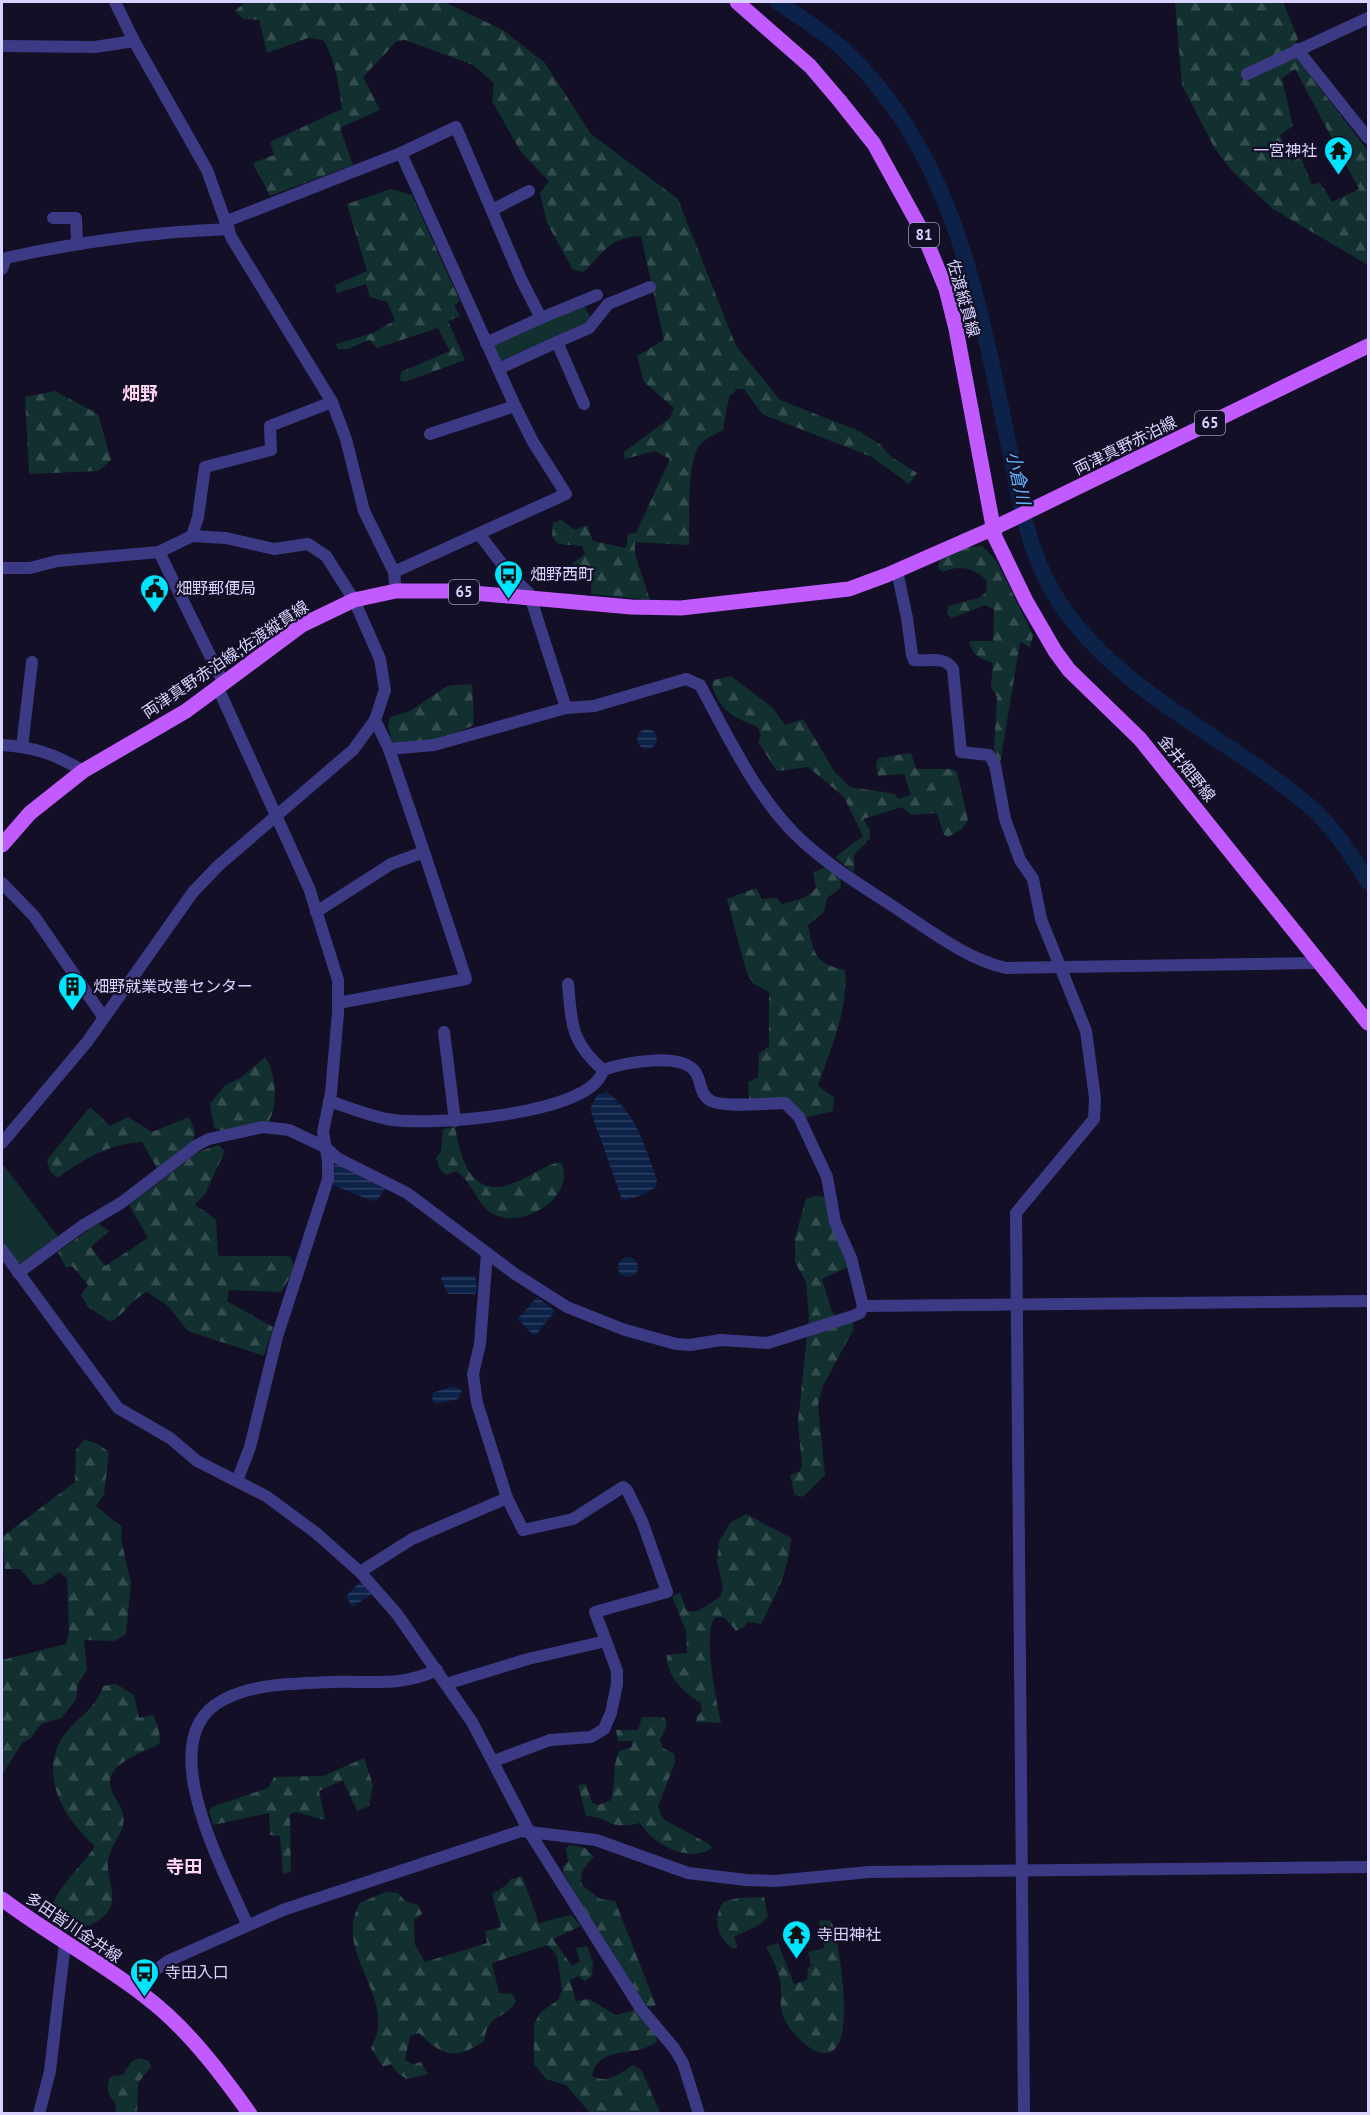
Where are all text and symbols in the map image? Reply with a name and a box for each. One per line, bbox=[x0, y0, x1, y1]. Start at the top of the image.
temple icon: 一宮神社 bbox=[1322, 134, 1354, 176]
place label: 一宮神社 bbox=[1253, 140, 1317, 160]
road number: 81 bbox=[909, 223, 939, 247]
street label: 佐渡縦貫線 bbox=[943, 257, 985, 339]
district label: 畑野 bbox=[122, 382, 158, 405]
street label: 両津真野赤泊線 bbox=[1070, 411, 1180, 479]
road number: 65 bbox=[1195, 411, 1225, 435]
water label: 小倉川 bbox=[1002, 449, 1036, 509]
bus stop icon: 畑野西町 bbox=[493, 558, 525, 600]
place label: 畑野西町 bbox=[530, 564, 594, 584]
public building icon: 畑野郵便局 bbox=[139, 572, 171, 614]
place label: 畑野郵便局 bbox=[176, 578, 256, 598]
road number: 65 bbox=[449, 580, 479, 604]
street label: 両津真野赤泊線;佐渡縦貫線 bbox=[138, 596, 312, 722]
street label: 金井畑野線 bbox=[1154, 731, 1220, 805]
building icon: 畑野就業改善センター bbox=[56, 970, 88, 1012]
place label: 畑野就業改善センター bbox=[93, 976, 253, 996]
district label: 寺田 bbox=[166, 1855, 202, 1878]
street label: 多田皆川金井線 bbox=[22, 1887, 126, 1967]
temple icon: 寺田神社 bbox=[780, 1918, 812, 1960]
place label: 寺田神社 bbox=[817, 1924, 881, 1944]
bus stop icon: 寺田入口 bbox=[128, 1956, 160, 1998]
place label: 寺田入口 bbox=[165, 1962, 229, 1982]

